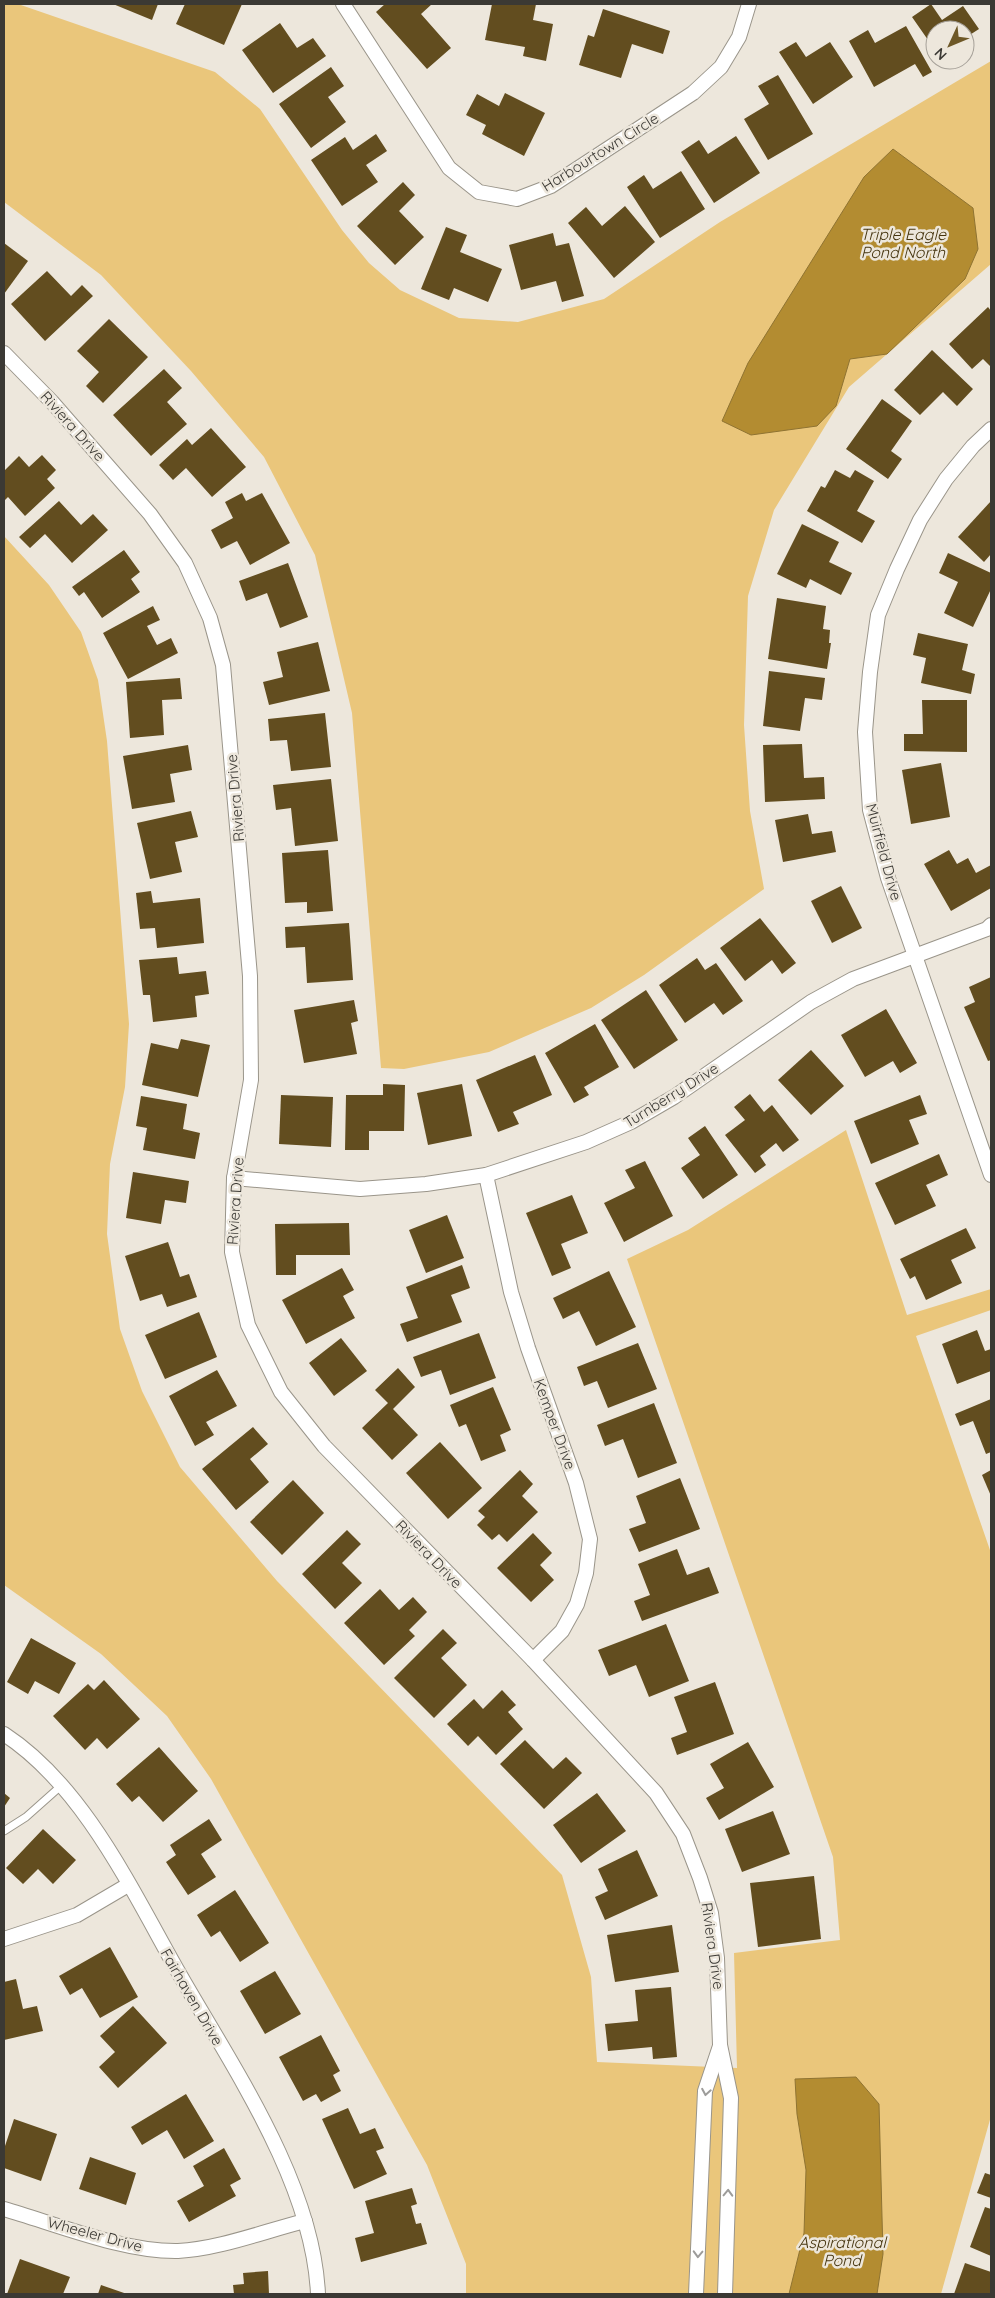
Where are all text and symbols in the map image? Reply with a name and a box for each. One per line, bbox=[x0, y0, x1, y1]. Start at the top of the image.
north arrow bbox=[925, 20, 975, 70]
text: N bbox=[931, 44, 951, 64]
street label: Harbourtown Circle bbox=[538, 108, 662, 196]
water label: Triple Eagle Pond North bbox=[860, 224, 947, 262]
street label: Riviera Drive bbox=[37, 387, 109, 465]
street label: Riviera Drive bbox=[222, 753, 248, 843]
street label: Muirfield Drive bbox=[862, 801, 906, 903]
street label: Turnberry Drive bbox=[620, 1058, 722, 1132]
street label: Riviera Drive bbox=[222, 1157, 248, 1245]
street label: Kemper Drive bbox=[530, 1376, 580, 1472]
street label: Riviera Drive bbox=[392, 1516, 466, 1592]
street label: Riviera Drive bbox=[697, 1901, 729, 1991]
street label: Fairhaven Drive bbox=[157, 1945, 227, 2049]
one-way arrow bbox=[702, 2087, 712, 2096]
one-way arrow bbox=[723, 2189, 734, 2197]
street label: Wheeler Drive bbox=[45, 2212, 145, 2256]
water label: Aspirational Pond bbox=[798, 2232, 888, 2270]
one-way arrow bbox=[693, 2250, 703, 2258]

